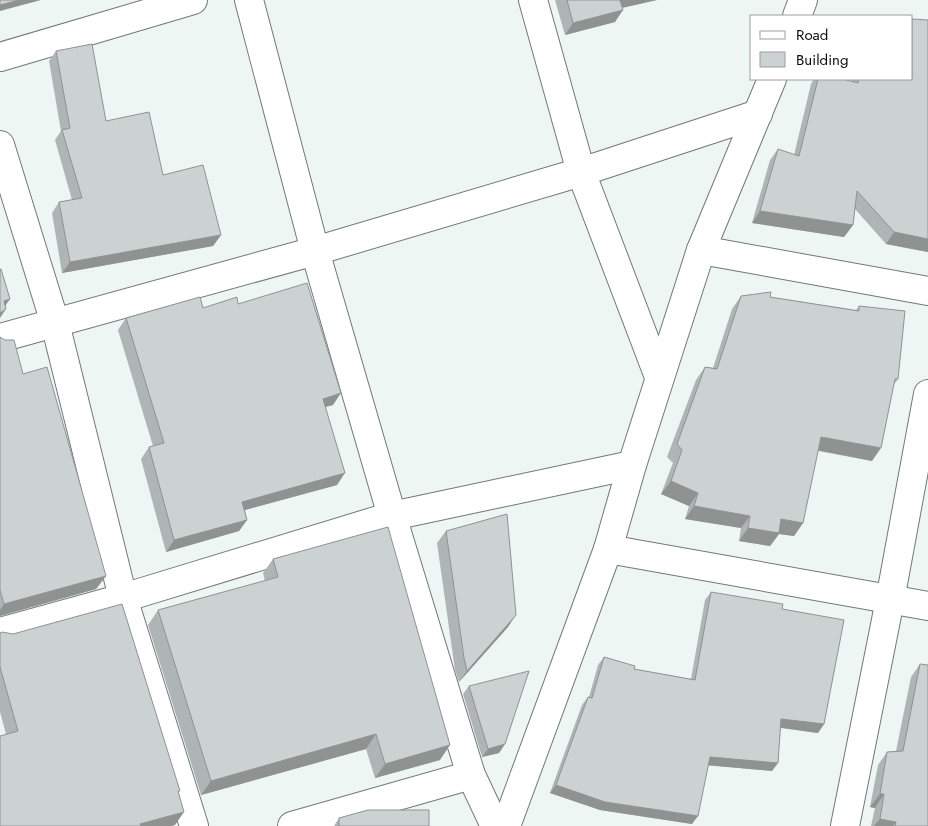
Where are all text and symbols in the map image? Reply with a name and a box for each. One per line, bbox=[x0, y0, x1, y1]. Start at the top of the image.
legend bbox=[750, 15, 913, 80]
text: Road bbox=[796, 24, 828, 46]
text: Building bbox=[796, 49, 848, 71]

